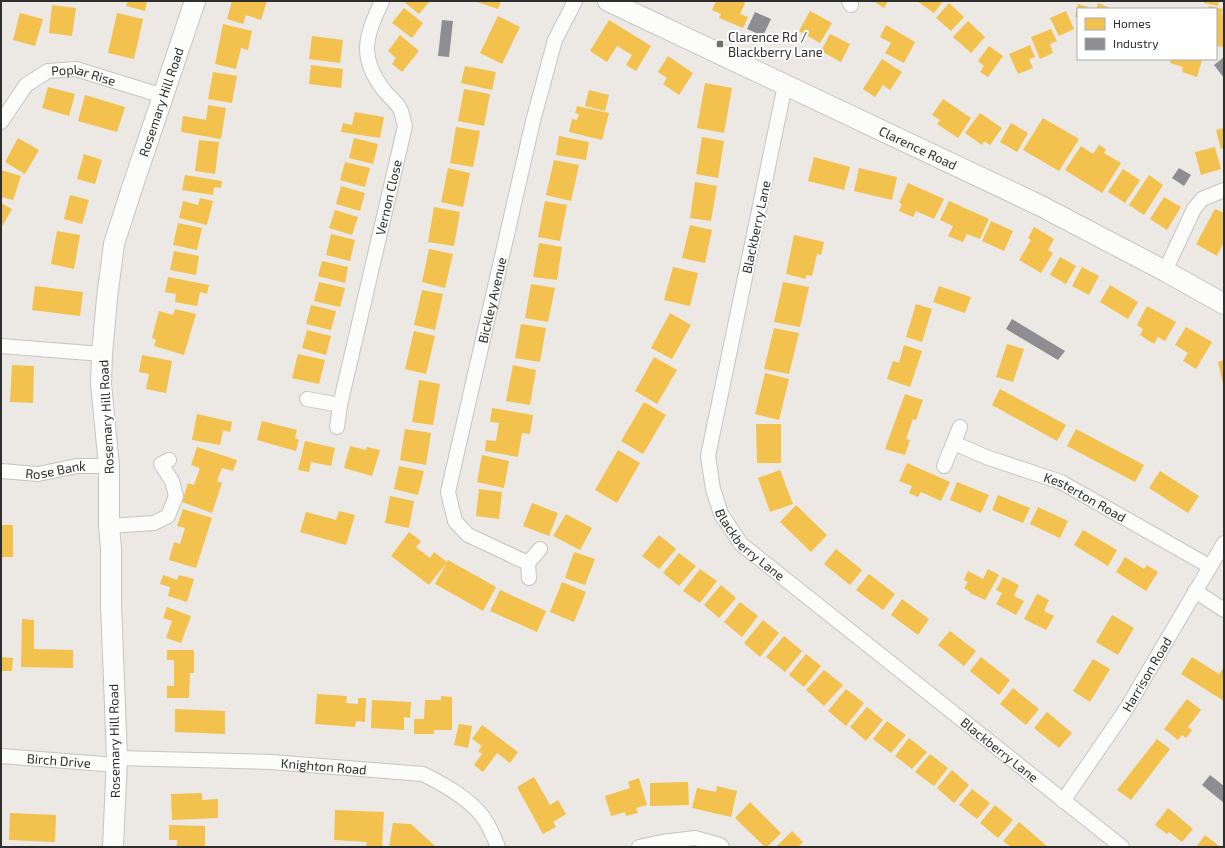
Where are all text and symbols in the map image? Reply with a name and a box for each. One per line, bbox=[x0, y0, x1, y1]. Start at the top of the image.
legend bbox=[1077, 8, 1217, 60]
text: Homes bbox=[1113, 16, 1151, 30]
place label: Clarence Rd / Blackberry Lane bbox=[728, 29, 823, 60]
text: Industry bbox=[1113, 36, 1159, 50]
marker: Clarence Rd / Blackberry Lane bbox=[715, 39, 725, 49]
street label: Rosemary Hill Road bbox=[135, 45, 187, 159]
street label: Poplar Rise bbox=[51, 61, 118, 89]
street label: Clarence Road bbox=[877, 123, 959, 173]
street label: Vernon Close bbox=[372, 158, 405, 237]
street label: Blackberry Lane bbox=[738, 179, 774, 275]
street label: Bickley Avenue bbox=[474, 255, 510, 345]
street label: Rosemary Hill Road bbox=[95, 360, 117, 474]
street label: Rose Bank bbox=[25, 458, 86, 482]
street label: Kesterton Road bbox=[1042, 469, 1129, 525]
street label: Blackberry Lane bbox=[712, 507, 788, 584]
street label: Harrison Road bbox=[1118, 634, 1175, 714]
street label: Rosemary Hill Road bbox=[105, 684, 123, 798]
street label: Blackberry Lane bbox=[958, 714, 1042, 785]
street label: Birch Drive bbox=[26, 750, 91, 771]
street label: Knighton Road bbox=[280, 755, 367, 778]

